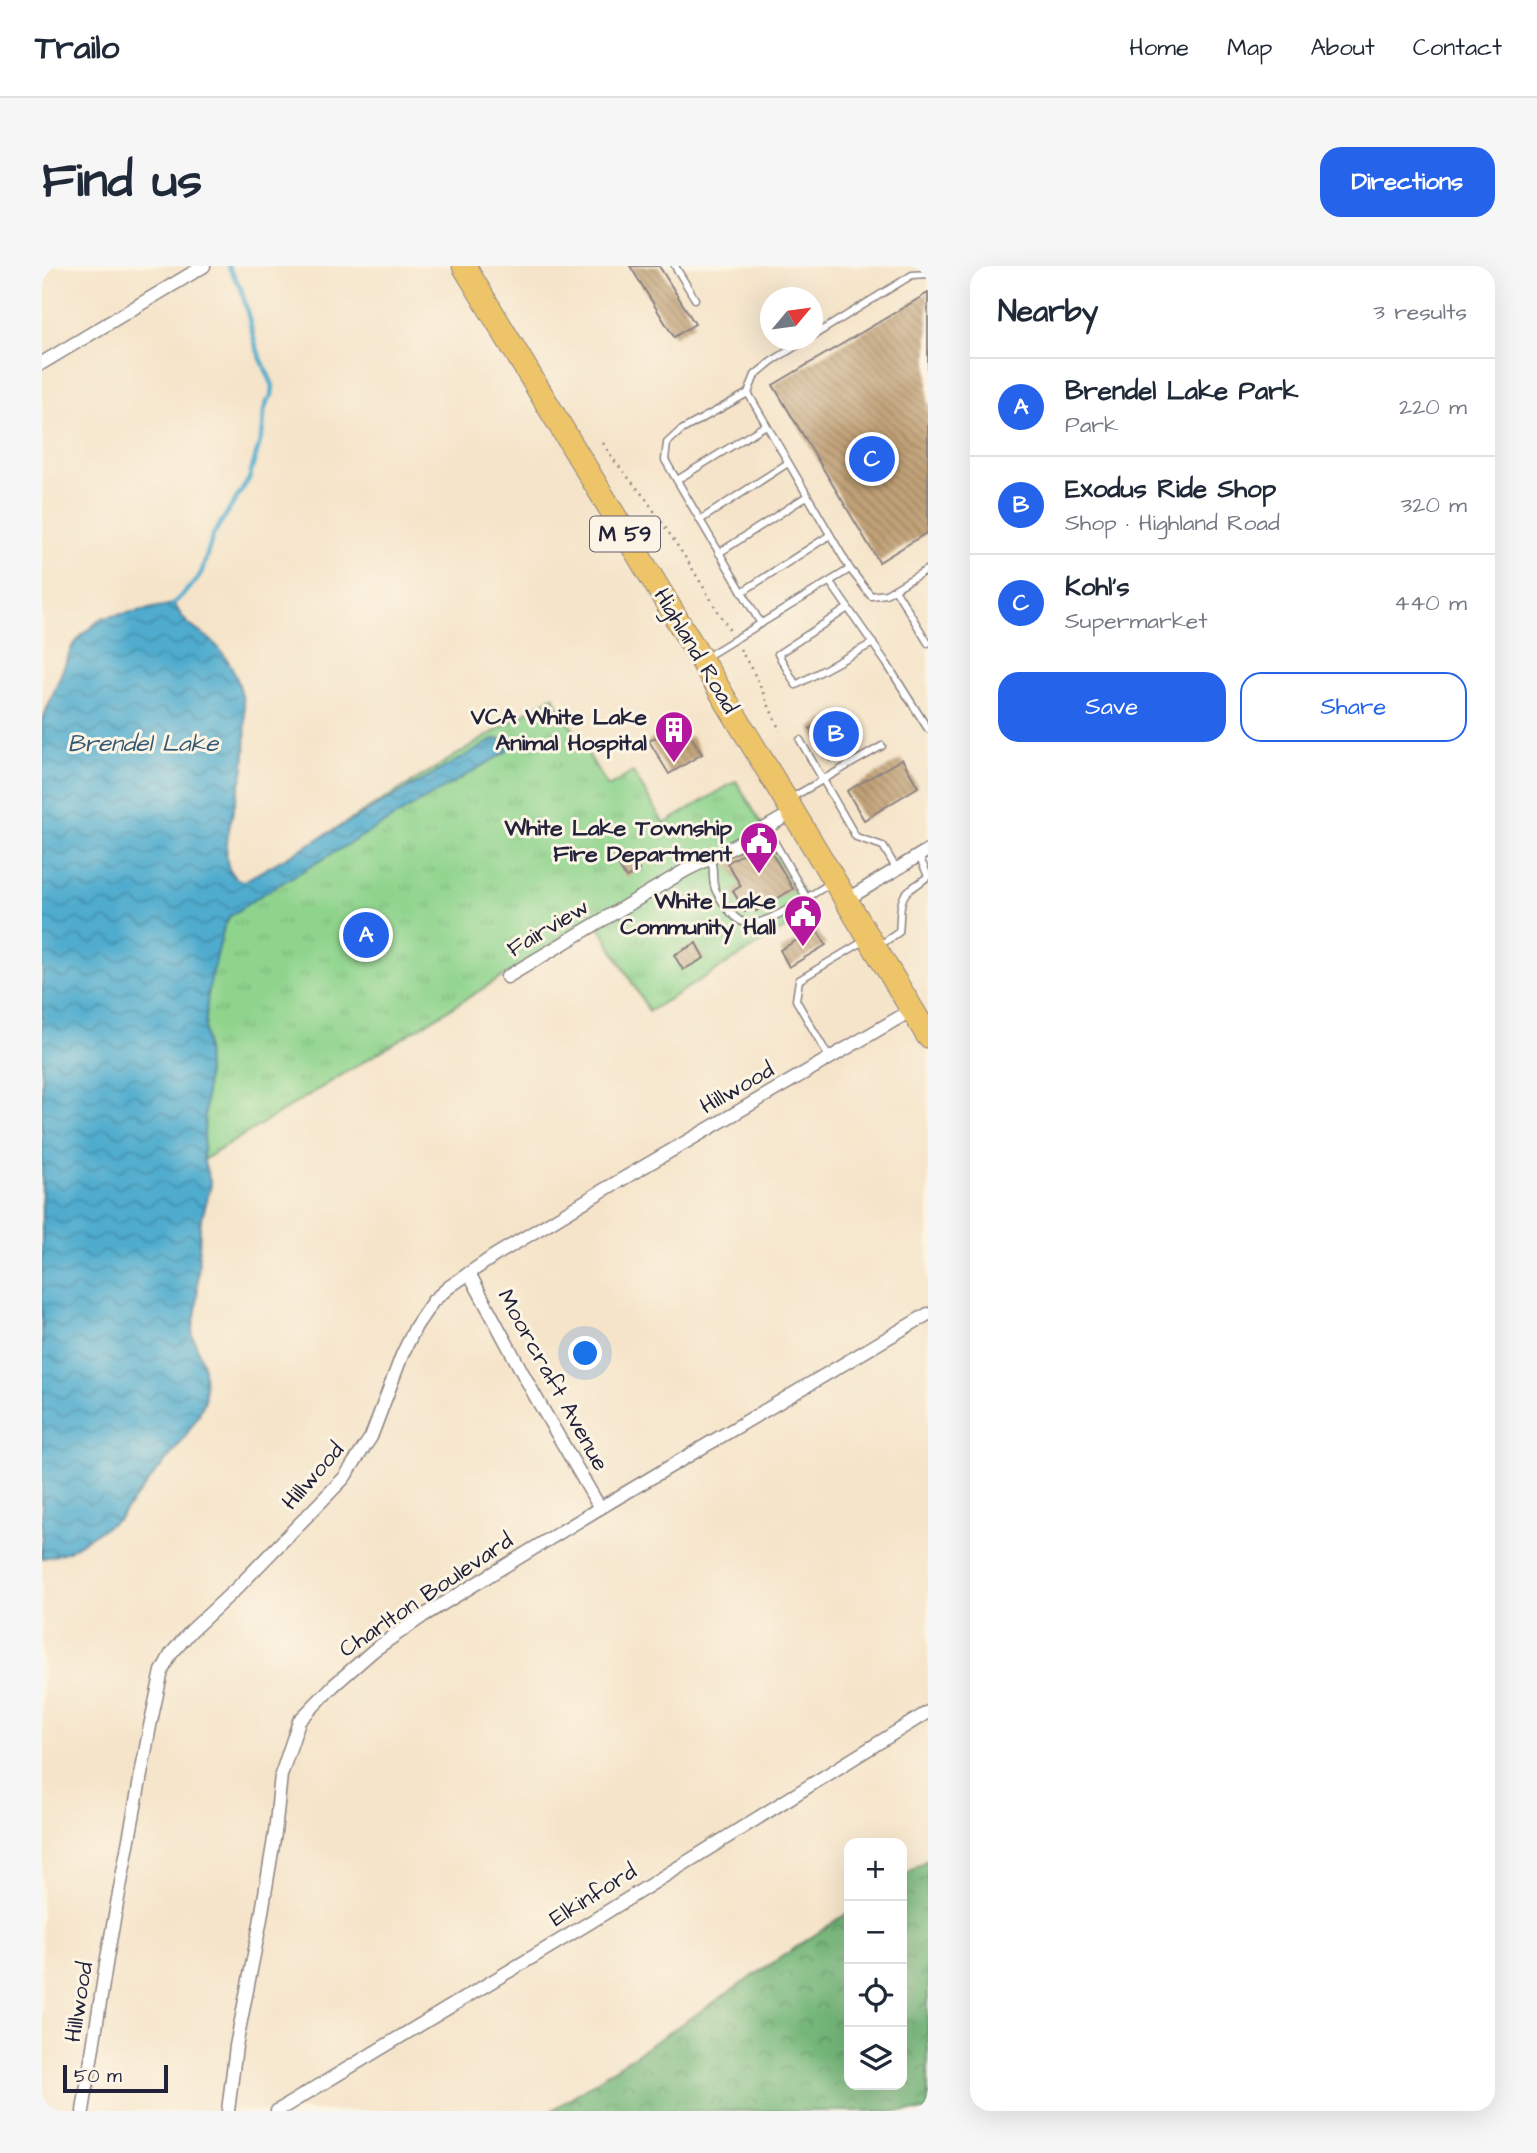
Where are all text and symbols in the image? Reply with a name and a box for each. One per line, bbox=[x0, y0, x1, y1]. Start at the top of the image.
text: Trailo bbox=[35, 25, 119, 71]
text: Home bbox=[1129, 31, 1189, 65]
text: Map bbox=[1227, 31, 1272, 65]
text: About bbox=[1310, 31, 1375, 65]
text: Contact bbox=[1413, 31, 1502, 65]
button: Directions bbox=[1320, 147, 1495, 217]
text: Find us bbox=[42, 148, 202, 216]
north arrow bbox=[760, 287, 823, 350]
text: Nearby bbox=[998, 291, 1098, 333]
text: 3 results bbox=[1373, 296, 1467, 328]
text: Brendel Lake Park bbox=[1065, 373, 1299, 409]
text: A bbox=[1014, 391, 1028, 423]
text: 220 m bbox=[1399, 391, 1467, 423]
text: Park bbox=[1065, 409, 1118, 441]
pin: C bbox=[849, 433, 895, 485]
text: Exodus Ride Shop bbox=[1065, 471, 1276, 507]
text: B bbox=[1013, 489, 1029, 521]
text: 320 m bbox=[1401, 489, 1467, 521]
text: Shop · Highland Road bbox=[1065, 507, 1280, 539]
road number: M 59 bbox=[590, 516, 660, 552]
text: Kohl's bbox=[1065, 569, 1130, 605]
street label: Highland Road bbox=[645, 582, 746, 720]
text: C bbox=[1013, 587, 1029, 619]
text: 440 m bbox=[1394, 587, 1467, 619]
text: Supermarket bbox=[1065, 605, 1208, 637]
button: Save bbox=[998, 672, 1226, 742]
button: Share bbox=[1240, 672, 1467, 742]
place label: VCA White Lake Animal Hospital bbox=[470, 701, 648, 759]
pin: B bbox=[813, 708, 859, 760]
building icon: VCA White Lake Animal Hospital bbox=[653, 709, 695, 764]
water label: Brendel Lake bbox=[68, 727, 219, 761]
place label: White Lake Township Fire Department bbox=[504, 812, 733, 870]
public building icon: White Lake Township Fire Department bbox=[738, 820, 780, 875]
place label: White Lake Community Hall bbox=[620, 885, 777, 945]
street label: Fairview bbox=[501, 891, 595, 965]
public building icon: White Lake Community Hall bbox=[782, 893, 824, 948]
pin: A bbox=[343, 909, 389, 961]
street label: Hillwood bbox=[694, 1054, 780, 1122]
street label: Moorcraft Avenue bbox=[490, 1283, 616, 1477]
your location bbox=[568, 1336, 602, 1370]
street label: Hillwood bbox=[274, 1435, 352, 1517]
street label: Charlton Boulevard bbox=[333, 1525, 520, 1665]
map controls bbox=[844, 1838, 907, 2090]
button: + bbox=[844, 1838, 907, 1901]
street label: Elkinford bbox=[543, 1856, 643, 1934]
button: − bbox=[844, 1901, 907, 1964]
street label: Hillwood bbox=[57, 1959, 101, 2044]
button: locate bbox=[844, 1964, 907, 2027]
button: layers bbox=[844, 2027, 907, 2090]
scale bar bbox=[63, 2062, 168, 2094]
text: 50 m bbox=[74, 2063, 122, 2090]

